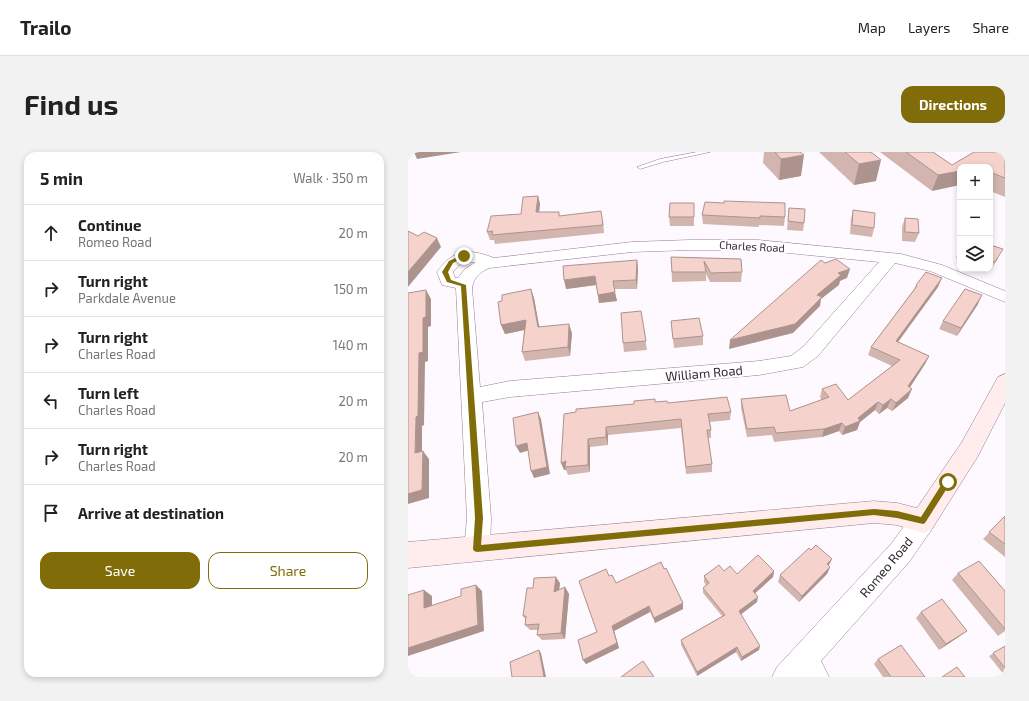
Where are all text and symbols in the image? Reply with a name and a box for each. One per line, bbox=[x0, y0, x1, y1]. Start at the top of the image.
text: Trailo bbox=[20, 16, 72, 39]
text: Map bbox=[858, 19, 886, 36]
text: Layers bbox=[908, 19, 950, 36]
text: Share bbox=[972, 19, 1009, 36]
button: Directions bbox=[901, 86, 1005, 123]
text: Find us bbox=[24, 87, 118, 121]
map controls bbox=[957, 164, 993, 272]
button: + bbox=[957, 164, 993, 200]
text: 5 min bbox=[40, 168, 83, 188]
text: Walk · 350 m bbox=[293, 170, 368, 186]
button: − bbox=[957, 200, 993, 236]
text: Continue bbox=[78, 216, 141, 234]
icon: ahead bbox=[40, 222, 62, 244]
text: 20 m bbox=[339, 225, 368, 241]
text: Romeo Road bbox=[78, 234, 152, 250]
button: layers bbox=[957, 236, 993, 272]
street label: Charles Road bbox=[719, 238, 785, 254]
route end bbox=[455, 247, 473, 265]
text: Turn right bbox=[78, 272, 148, 290]
icon: right bbox=[40, 278, 62, 300]
text: 150 m bbox=[334, 281, 368, 297]
text: Parkdale Avenue bbox=[78, 290, 176, 306]
text: Turn right bbox=[78, 328, 148, 346]
icon: right bbox=[40, 334, 62, 356]
text: 140 m bbox=[333, 337, 368, 353]
text: Charles Road bbox=[78, 346, 156, 362]
street label: William Road bbox=[665, 362, 743, 384]
text: Turn left bbox=[78, 384, 139, 402]
icon: left bbox=[40, 390, 62, 412]
text: 20 m bbox=[339, 393, 368, 409]
text: Charles Road bbox=[78, 402, 156, 418]
text: Turn right bbox=[78, 440, 148, 458]
icon: right bbox=[40, 446, 62, 468]
text: 20 m bbox=[339, 449, 368, 465]
text: Charles Road bbox=[78, 458, 156, 474]
route start bbox=[939, 473, 957, 491]
icon: arrive bbox=[40, 502, 62, 524]
text: Arrive at destination bbox=[78, 504, 224, 522]
street label: Romeo Road bbox=[856, 534, 916, 600]
button: Save bbox=[40, 552, 200, 589]
button: Share bbox=[208, 552, 368, 589]

